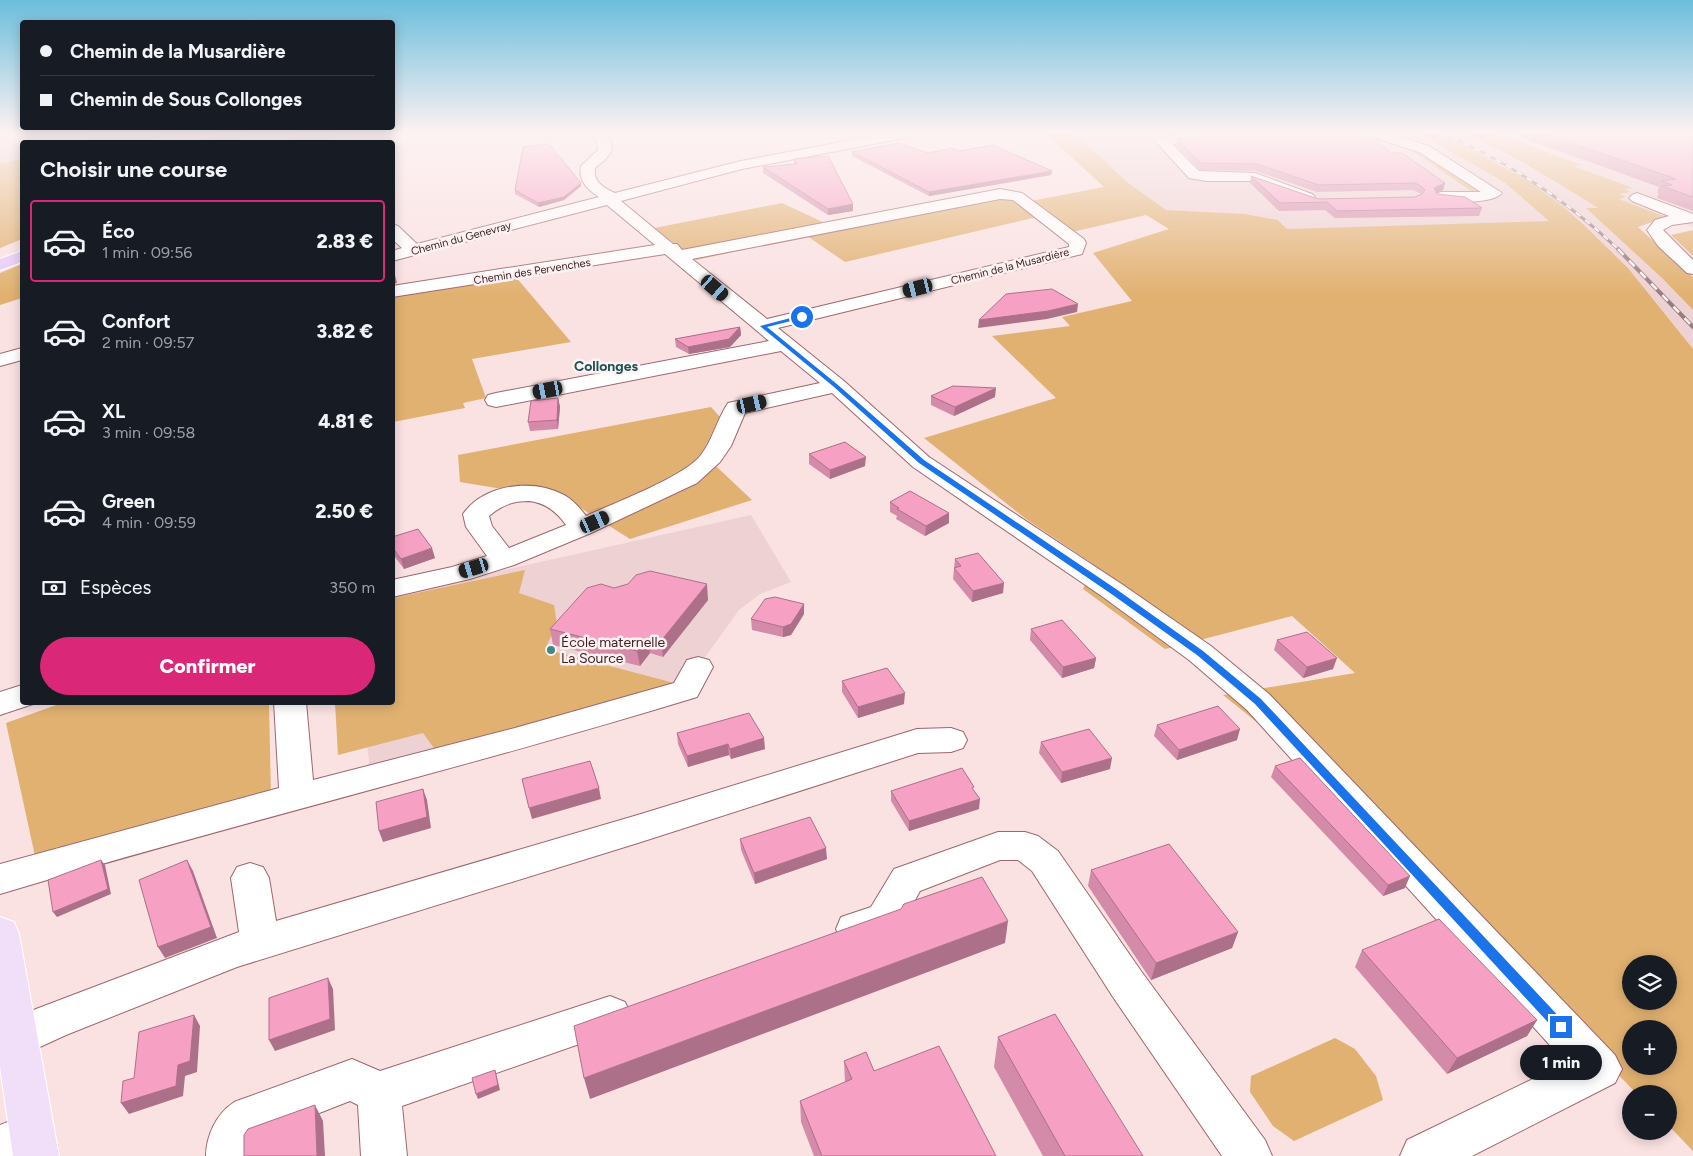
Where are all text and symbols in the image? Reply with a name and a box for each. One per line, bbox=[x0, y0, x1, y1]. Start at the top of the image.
text: Chemin de la Musardière bbox=[70, 40, 286, 63]
text: Chemin de Sous Collonges bbox=[70, 88, 302, 111]
text: Choisir une course bbox=[40, 156, 227, 183]
icon: car bbox=[42, 219, 87, 264]
street label: Chemin du Genevray bbox=[410, 219, 513, 258]
text: Éco bbox=[102, 220, 135, 243]
text: 2.83 € bbox=[317, 230, 373, 253]
text: 1 min · 09:56 bbox=[102, 243, 192, 262]
street label: Chemin de la Musardière bbox=[950, 245, 1071, 287]
street label: Chemin des Pervenches bbox=[473, 256, 591, 287]
car bbox=[698, 272, 731, 304]
car bbox=[901, 277, 934, 299]
route start bbox=[791, 306, 813, 328]
icon: car bbox=[42, 309, 87, 354]
text: Confort bbox=[102, 310, 171, 333]
text: 3.82 € bbox=[317, 320, 373, 343]
text: 2 min · 09:57 bbox=[102, 333, 194, 352]
district label: Collonges bbox=[574, 358, 638, 375]
car bbox=[531, 380, 564, 400]
car bbox=[735, 393, 768, 415]
icon: car bbox=[42, 399, 87, 444]
text: XL bbox=[102, 400, 125, 423]
text: 4.81 € bbox=[318, 410, 373, 433]
text: 3 min · 09:58 bbox=[102, 423, 195, 442]
icon: car bbox=[42, 489, 87, 534]
text: Green bbox=[102, 490, 155, 513]
text: 2.50 € bbox=[315, 500, 373, 523]
car bbox=[578, 509, 611, 535]
text: 4 min · 09:59 bbox=[102, 513, 196, 532]
car bbox=[457, 556, 490, 580]
icon: cash bbox=[40, 574, 68, 602]
text: Espèces bbox=[80, 576, 151, 599]
text: 350 m bbox=[329, 578, 375, 597]
place label: École maternelle La Source bbox=[561, 634, 665, 667]
button: Confirmer bbox=[40, 637, 375, 695]
marker: École maternelle La Source bbox=[545, 644, 557, 656]
map controls bbox=[1622, 955, 1677, 1140]
button: layers bbox=[1622, 955, 1677, 1010]
route end bbox=[1550, 1016, 1572, 1038]
button: + bbox=[1622, 1020, 1677, 1075]
callout: 1 min bbox=[1520, 1044, 1602, 1080]
text: 1 min bbox=[1542, 1053, 1580, 1072]
button: − bbox=[1622, 1085, 1677, 1140]

